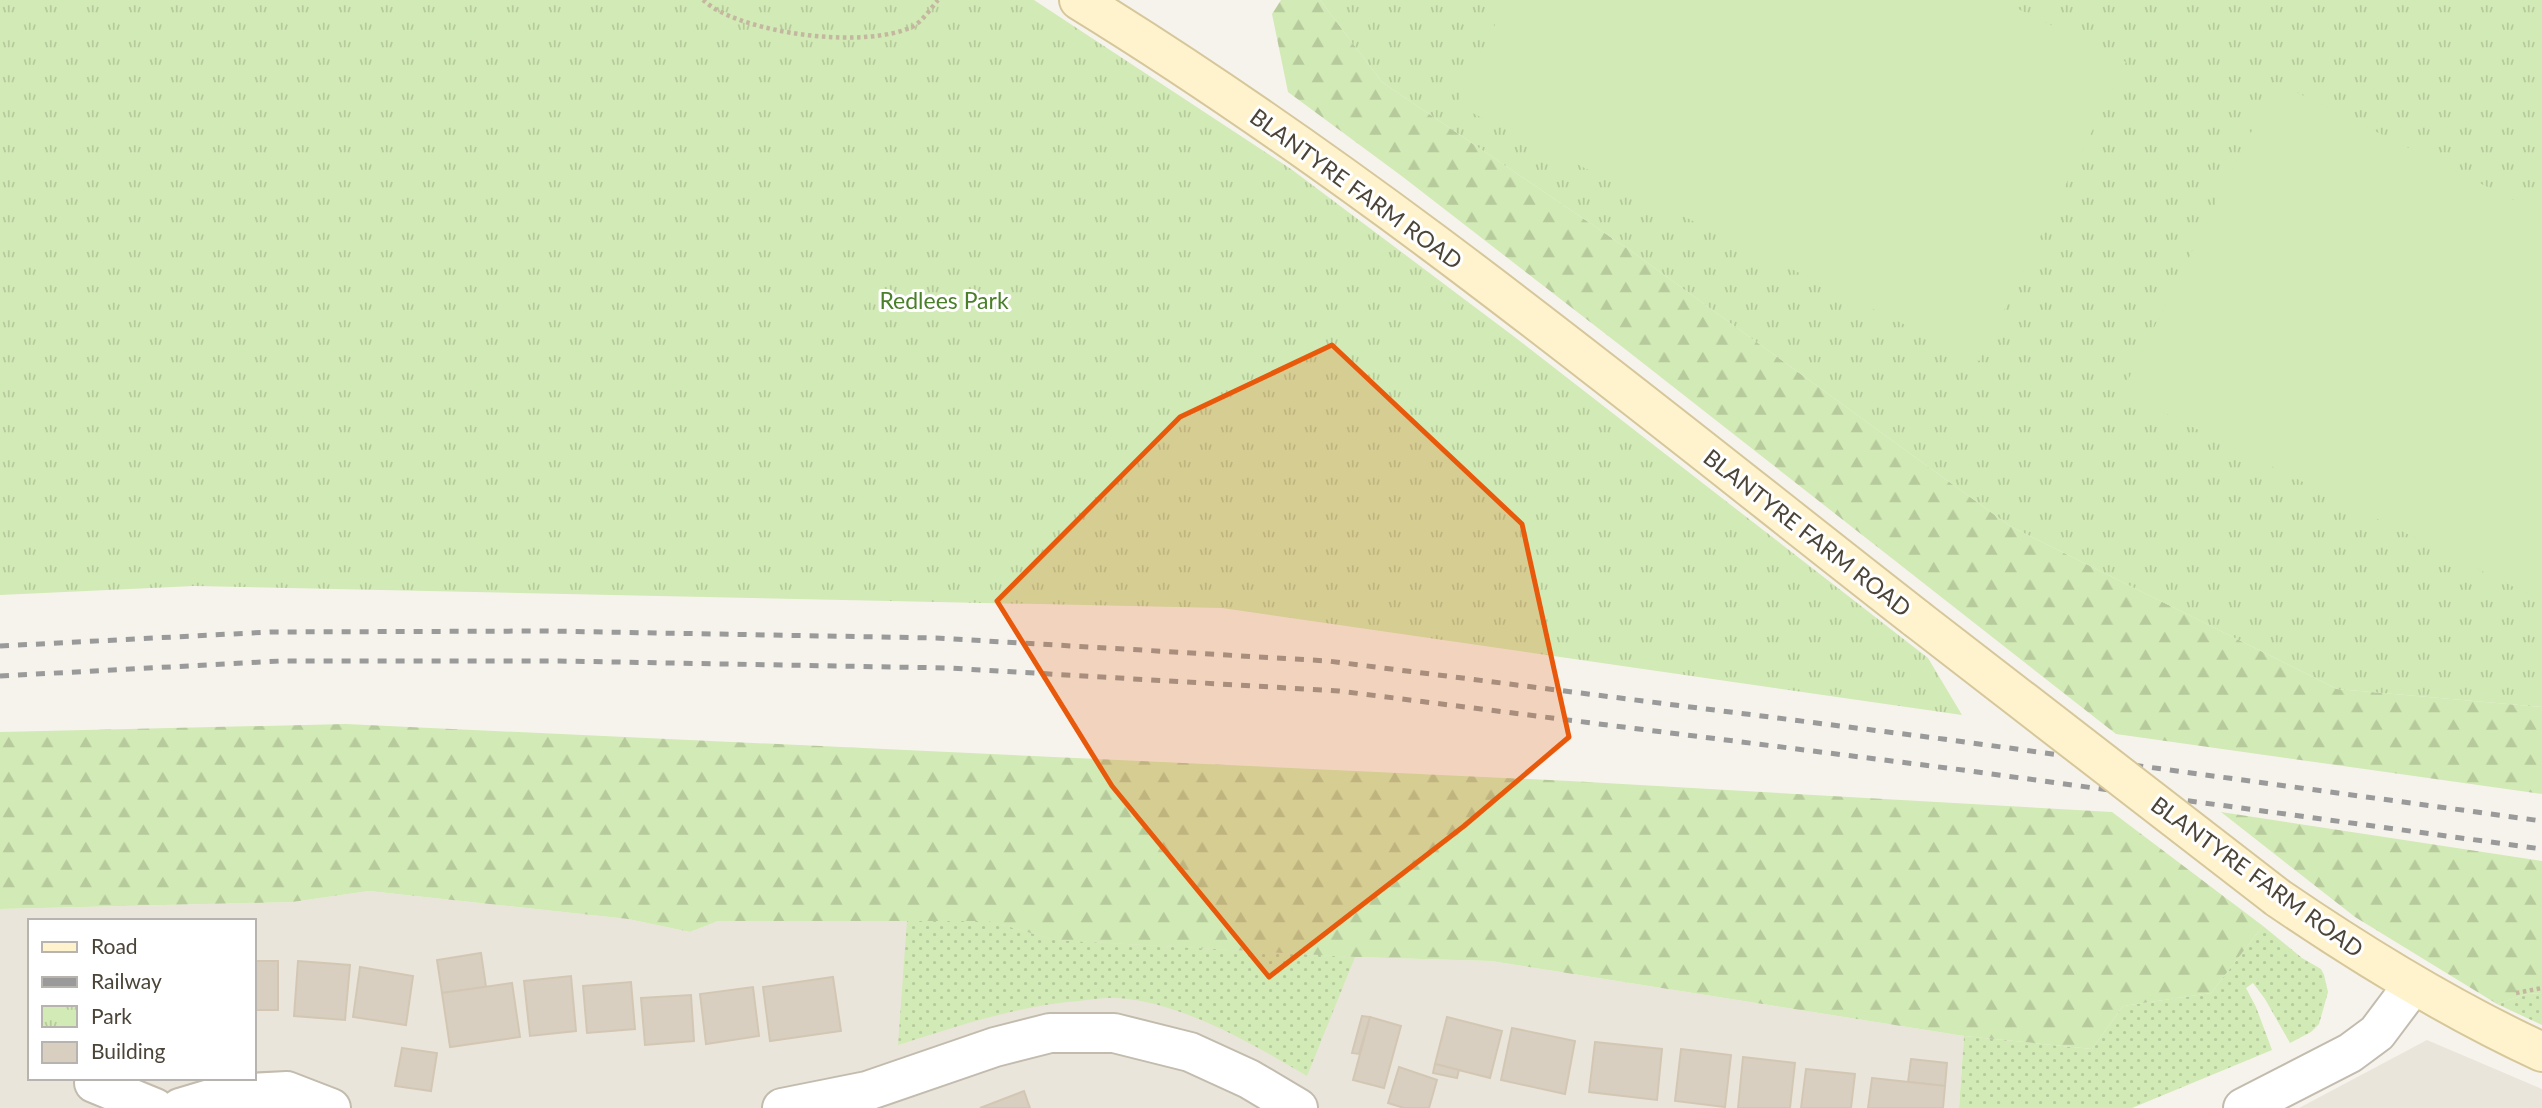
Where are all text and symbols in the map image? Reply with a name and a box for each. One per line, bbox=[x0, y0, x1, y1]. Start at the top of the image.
street label: BLANTYRE FARM ROAD bbox=[1245, 102, 1468, 275]
park label: Redlees Park bbox=[879, 286, 1009, 314]
street label: BLANTYRE FARM ROAD bbox=[1698, 443, 1917, 622]
street label: BLANTYRE FARM ROAD bbox=[2146, 790, 2369, 963]
legend bbox=[28, 919, 256, 1080]
text: Road bbox=[91, 933, 138, 958]
text: Railway bbox=[91, 968, 162, 993]
text: Park bbox=[91, 1003, 132, 1028]
text: Building bbox=[91, 1038, 166, 1063]

